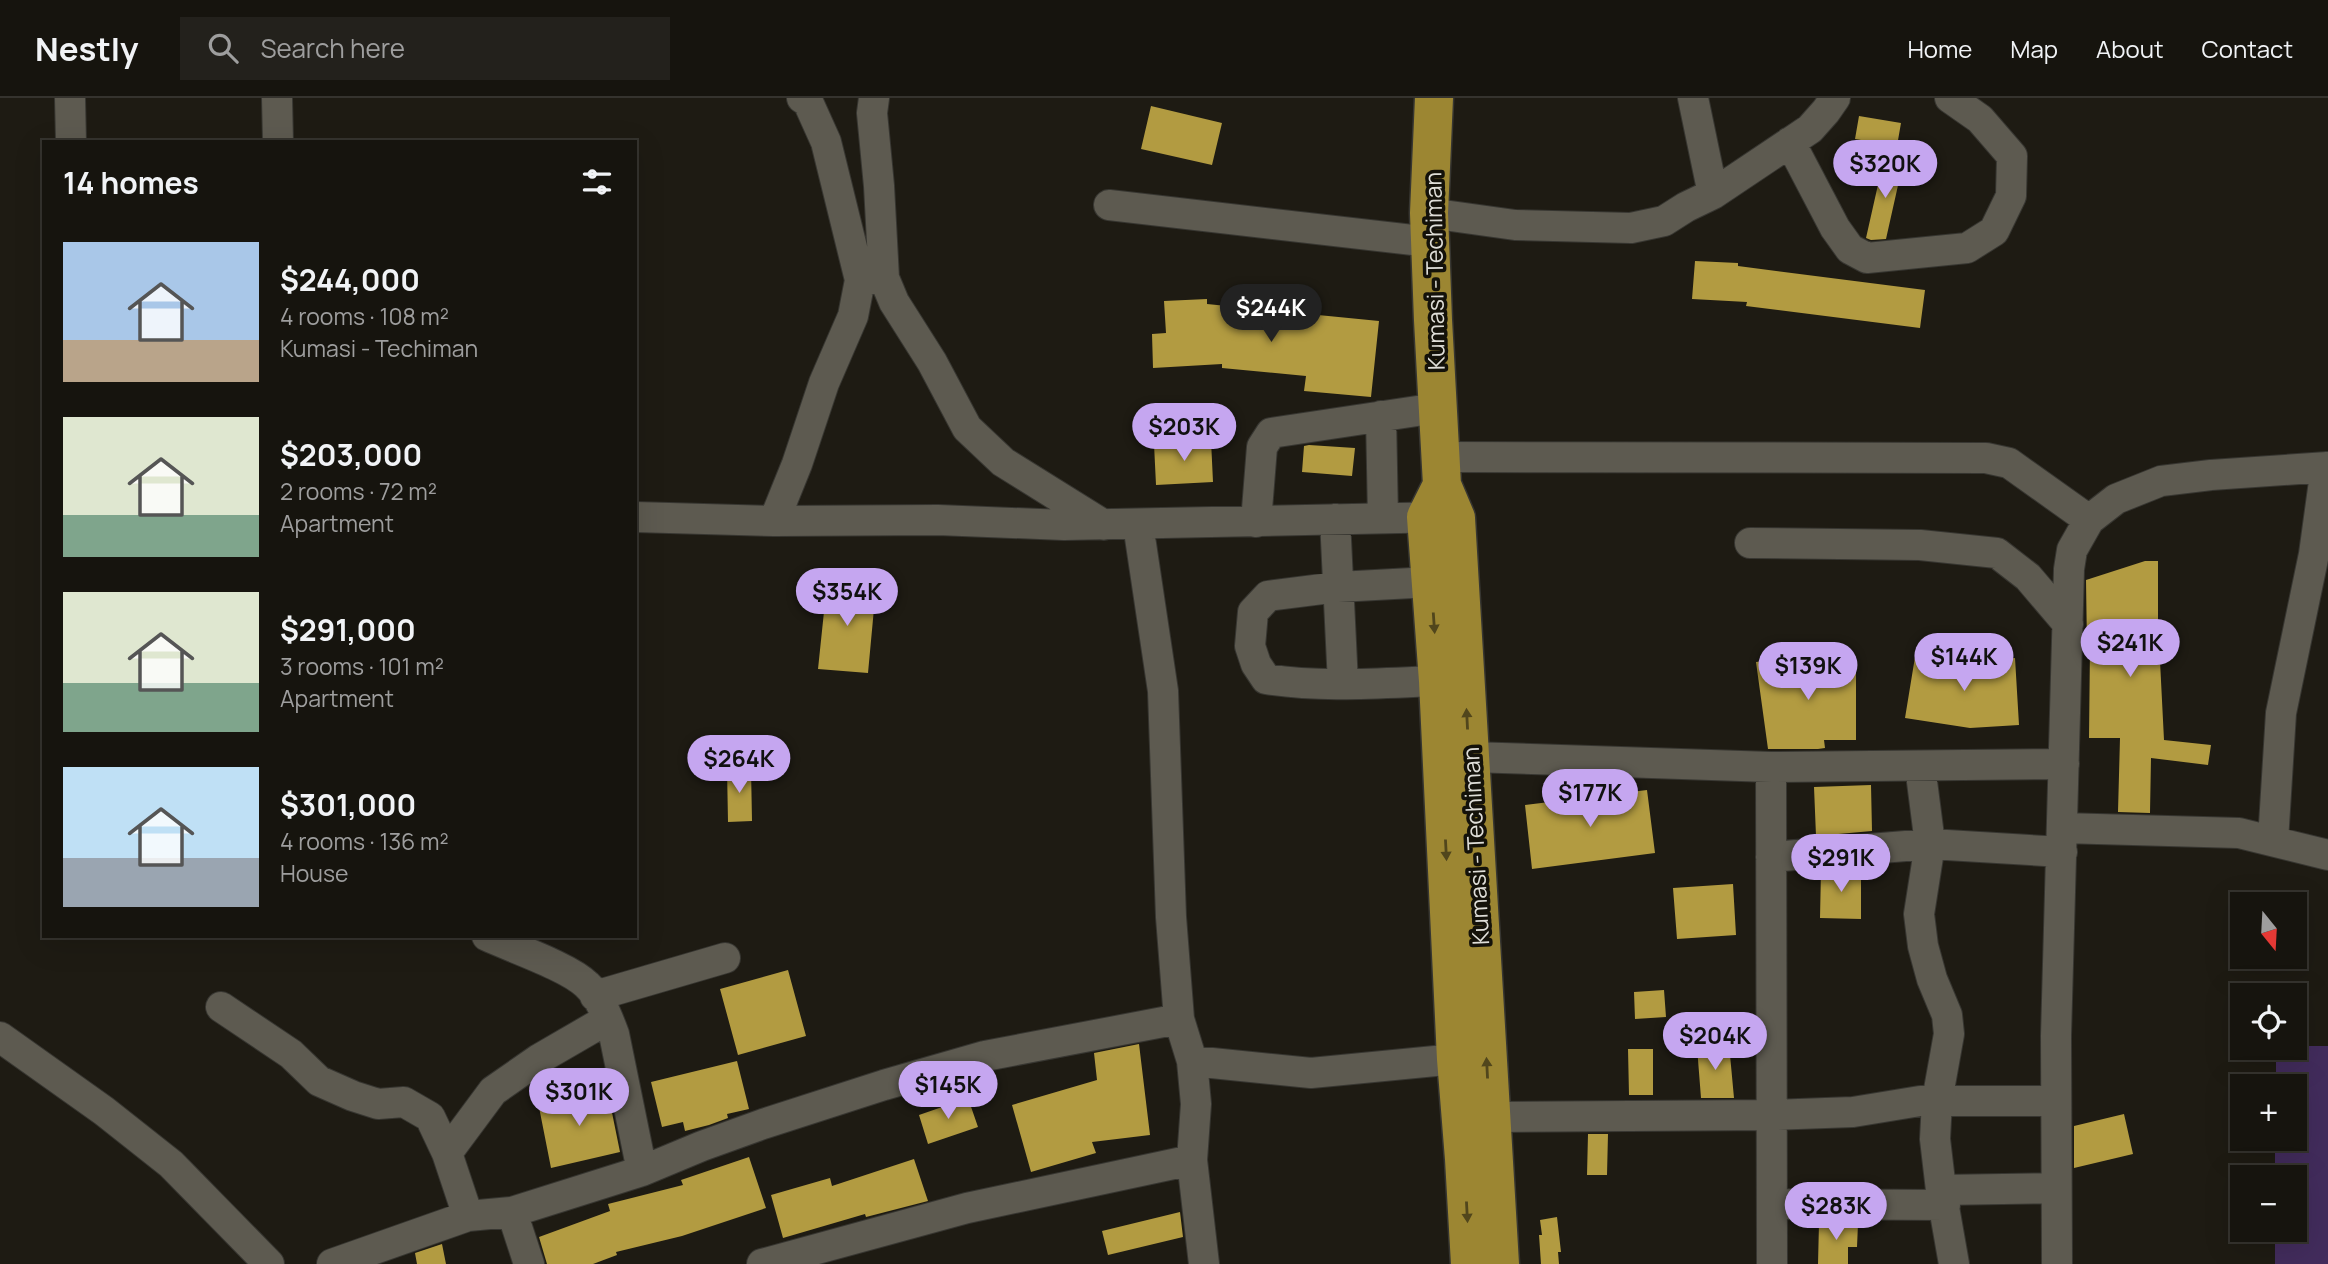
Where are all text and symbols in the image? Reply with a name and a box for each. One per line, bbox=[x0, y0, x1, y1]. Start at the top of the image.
search box bbox=[180, 17, 670, 80]
text: Nestly bbox=[35, 26, 138, 71]
icon: search bbox=[204, 29, 242, 67]
text: Search here bbox=[260, 30, 405, 66]
text: Home bbox=[1907, 32, 1972, 65]
text: Map bbox=[2010, 32, 2058, 65]
text: About bbox=[2096, 32, 2164, 65]
text: Contact bbox=[2202, 32, 2293, 65]
pin: $320K bbox=[1836, 140, 1934, 200]
text: $320K bbox=[1849, 147, 1921, 179]
text: 14 homes bbox=[63, 162, 199, 203]
icon: filters bbox=[578, 163, 616, 201]
street label: Kumasi - Techiman bbox=[1416, 172, 1452, 370]
text: $244,000 bbox=[280, 259, 420, 300]
icon: home bbox=[119, 270, 203, 354]
pin: $244K bbox=[1222, 285, 1320, 344]
text: $244K bbox=[1236, 291, 1306, 323]
text: 4 rooms · 108 m² bbox=[280, 300, 449, 332]
text: Kumasi - Techiman bbox=[280, 332, 478, 364]
pin: $203K bbox=[1135, 404, 1233, 463]
text: $203K bbox=[1148, 410, 1220, 442]
text: $203,000 bbox=[280, 434, 422, 475]
icon: home bbox=[119, 445, 203, 529]
text: 2 rooms · 72 m² bbox=[280, 475, 437, 507]
text: Apartment bbox=[280, 507, 394, 539]
pin: $354K bbox=[798, 568, 896, 628]
text: $354K bbox=[812, 575, 882, 607]
text: $291,000 bbox=[280, 609, 416, 650]
one-way arrow bbox=[1429, 612, 1440, 634]
icon: home bbox=[119, 620, 203, 704]
pin: $241K bbox=[2081, 620, 2179, 679]
text: $241K bbox=[2097, 626, 2163, 658]
pin: $144K bbox=[1915, 634, 2013, 693]
text: $144K bbox=[1930, 640, 1998, 672]
pin: $139K bbox=[1759, 642, 1857, 702]
text: $139K bbox=[1774, 649, 1842, 681]
text: 3 rooms · 101 m² bbox=[280, 650, 444, 682]
text: Apartment bbox=[280, 682, 394, 714]
one-way arrow bbox=[1462, 707, 1473, 729]
pin: $264K bbox=[690, 736, 788, 795]
text: $264K bbox=[703, 742, 775, 774]
street label: Kumasi - Techiman bbox=[1454, 746, 1496, 946]
pin: $177K bbox=[1541, 770, 1639, 829]
text: $177K bbox=[1558, 776, 1622, 808]
text: $301,000 bbox=[280, 784, 416, 825]
icon: home bbox=[119, 795, 203, 879]
text: 4 rooms · 136 m² bbox=[280, 825, 449, 857]
pin: $291K bbox=[1792, 834, 1890, 894]
one-way arrow bbox=[1441, 839, 1452, 861]
text: $291K bbox=[1807, 841, 1875, 873]
text: House bbox=[280, 857, 349, 889]
north arrow bbox=[2230, 892, 2306, 970]
map controls bbox=[2230, 892, 2307, 1242]
button: locate bbox=[2230, 983, 2307, 1060]
pin: $204K bbox=[1666, 1012, 1764, 1072]
text: $204K bbox=[1679, 1019, 1751, 1051]
one-way arrow bbox=[1482, 1057, 1493, 1079]
pin: $145K bbox=[899, 1062, 997, 1121]
pin: $301K bbox=[530, 1068, 628, 1128]
text: $145K bbox=[915, 1068, 981, 1100]
button: + bbox=[2230, 1074, 2307, 1151]
text: $301K bbox=[545, 1075, 613, 1107]
button: − bbox=[2230, 1165, 2307, 1242]
pin: $283K bbox=[1787, 1182, 1885, 1242]
text: $283K bbox=[1801, 1189, 1871, 1221]
one-way arrow bbox=[1462, 1201, 1473, 1223]

